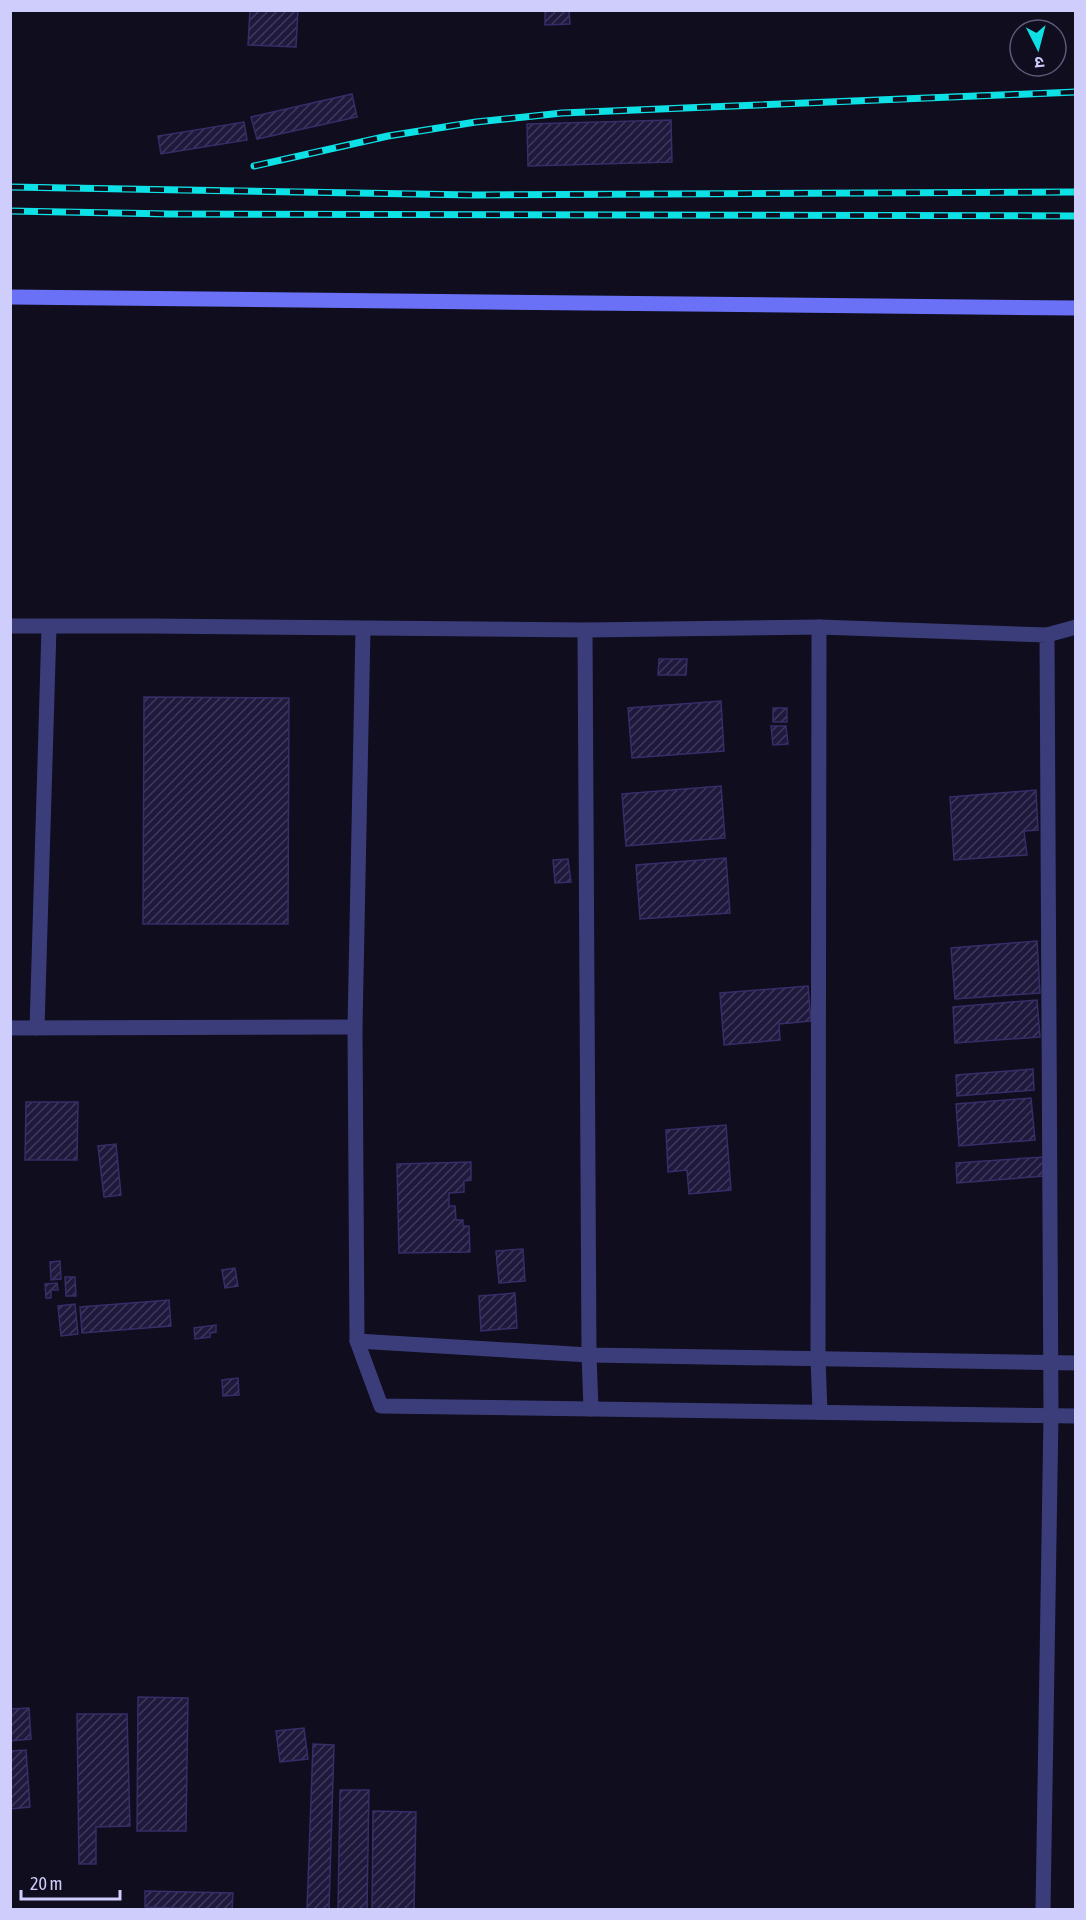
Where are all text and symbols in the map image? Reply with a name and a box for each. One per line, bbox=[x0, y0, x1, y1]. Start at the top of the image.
north arrow bbox=[1008, 18, 1068, 78]
text: उ bbox=[1033, 53, 1045, 72]
scale bar bbox=[21, 1863, 120, 1901]
text: 20 m bbox=[30, 1873, 62, 1894]

